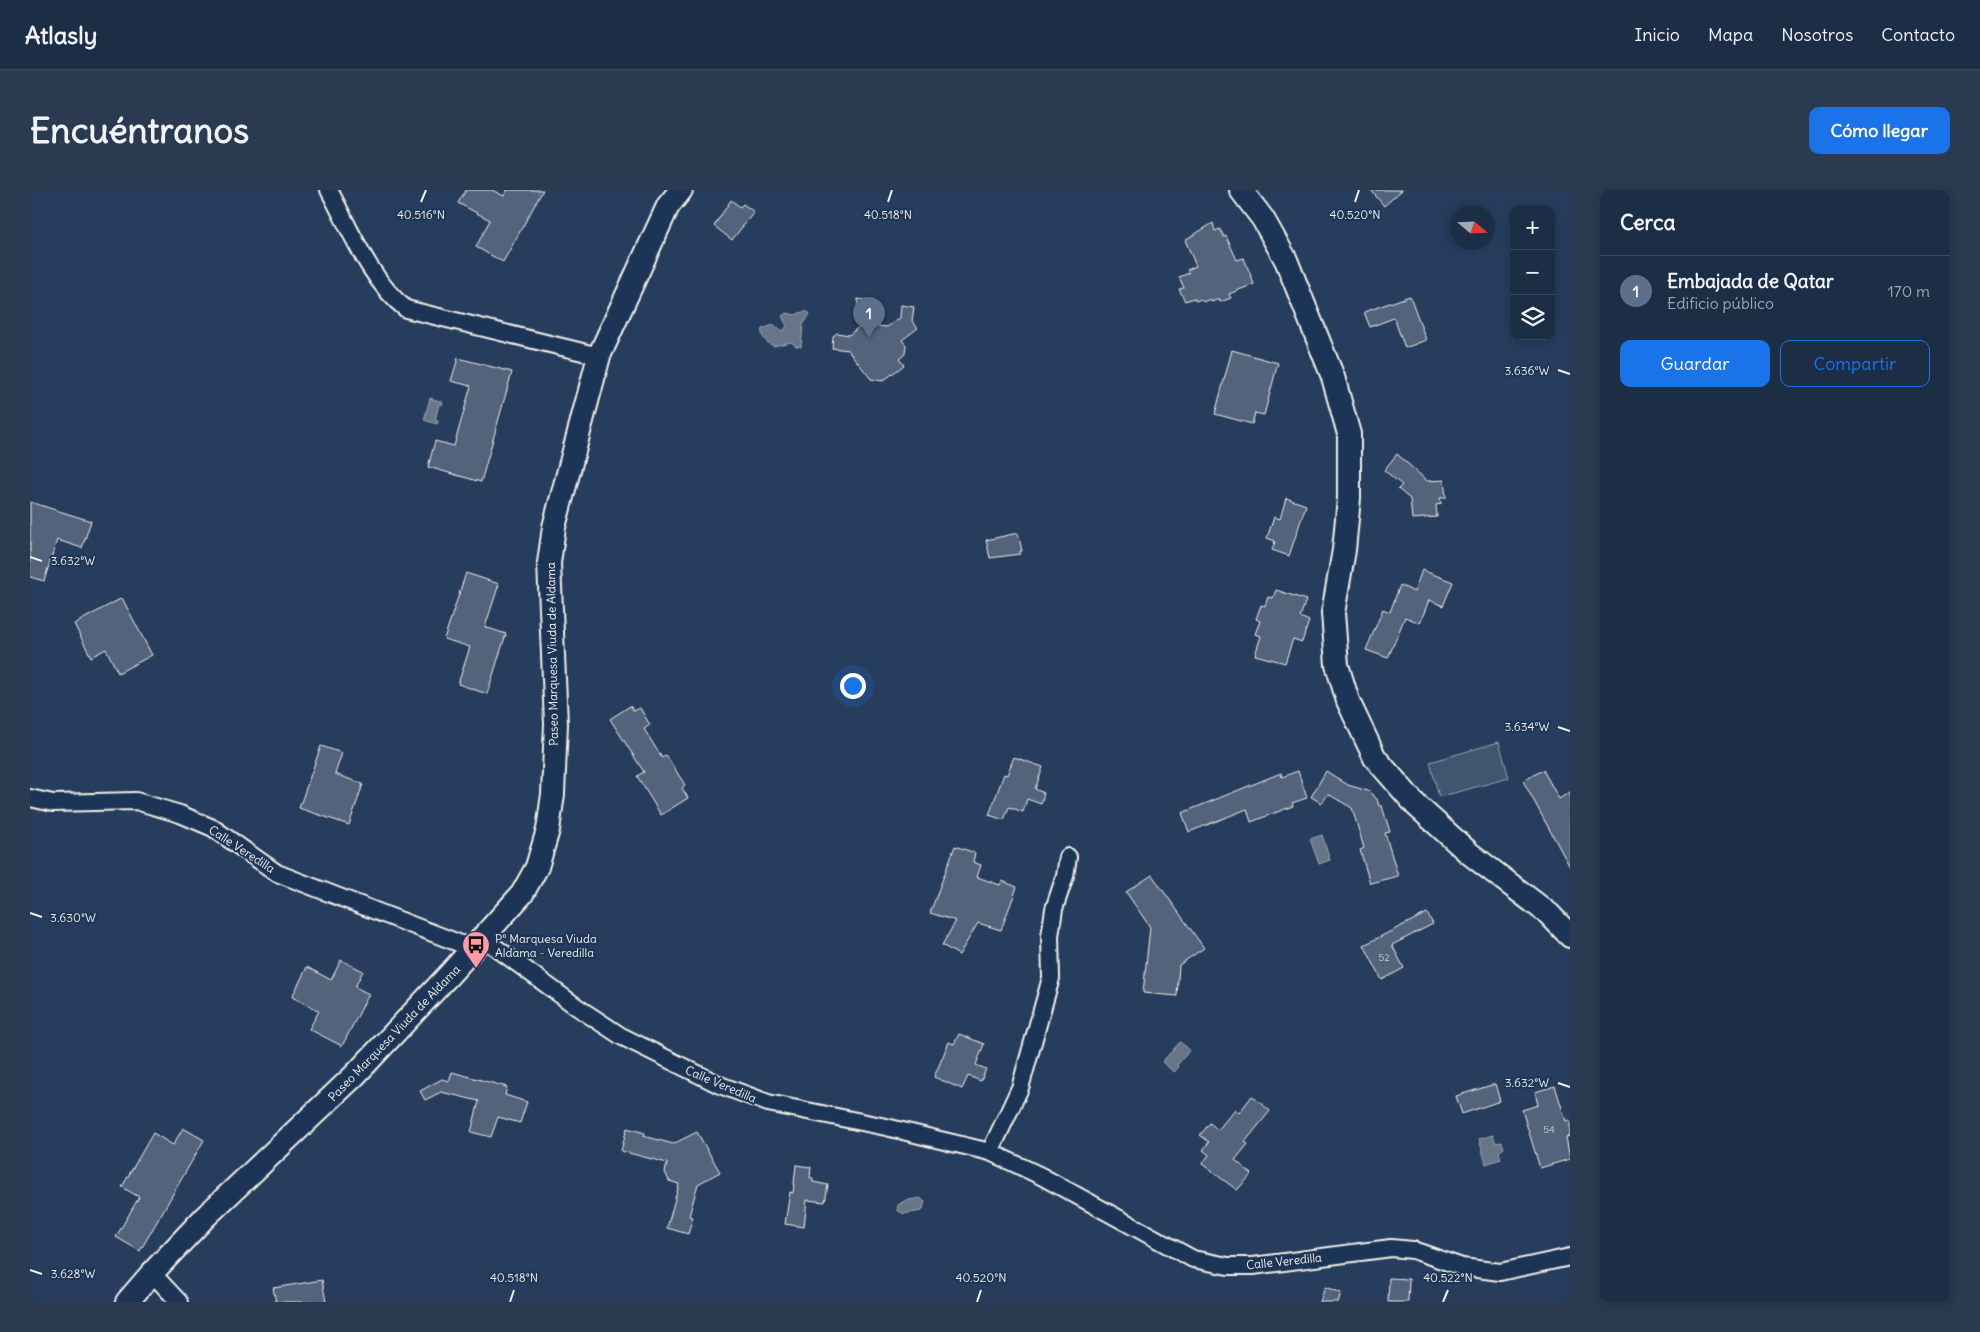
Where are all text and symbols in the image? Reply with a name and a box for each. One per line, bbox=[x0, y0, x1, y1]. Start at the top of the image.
text: Atlasly bbox=[25, 20, 97, 50]
text: Inicio bbox=[1634, 23, 1680, 46]
text: Mapa bbox=[1708, 23, 1753, 46]
text: Nosotros bbox=[1781, 23, 1853, 46]
text: Contacto bbox=[1881, 23, 1955, 46]
button: Cómo llegar bbox=[1809, 107, 1950, 154]
text: Encuéntranos bbox=[30, 108, 249, 152]
north arrow bbox=[1450, 205, 1495, 250]
map controls bbox=[1510, 205, 1555, 340]
button: + bbox=[1510, 205, 1555, 250]
text: 40.516°N bbox=[397, 207, 445, 222]
text: 40.518°N bbox=[864, 207, 912, 222]
text: 40.520°N bbox=[1330, 207, 1381, 222]
text: Cerca bbox=[1620, 209, 1675, 236]
button: − bbox=[1510, 250, 1555, 295]
text: Embajada de Qatar bbox=[1667, 269, 1834, 293]
text: 1 bbox=[1633, 281, 1639, 301]
text: 170 m bbox=[1887, 281, 1930, 301]
text: Edificio público bbox=[1667, 293, 1774, 313]
button: layers bbox=[1510, 295, 1555, 340]
pin: 1 bbox=[853, 297, 885, 338]
button: Guardar bbox=[1620, 340, 1770, 387]
button: Compartir bbox=[1780, 340, 1930, 387]
text: 3.636°W bbox=[1505, 363, 1550, 378]
text: 3.632°W bbox=[51, 553, 95, 568]
street label: Paseo Marquesa Viuda de Aldama bbox=[543, 562, 561, 746]
your location bbox=[840, 673, 866, 699]
text: 3.634°W bbox=[1505, 719, 1550, 734]
street label: Calle Veredilla bbox=[206, 822, 278, 876]
text: 3.630°W bbox=[50, 910, 96, 925]
bus stop icon: Pº Marquesa Viuda Aldama - Veredilla bbox=[461, 930, 491, 969]
place label: Pº Marquesa Viuda Aldama - Veredilla bbox=[495, 931, 597, 960]
house number: 52 bbox=[1378, 951, 1390, 964]
street label: Paseo Marquesa Viuda de Aldama bbox=[325, 962, 463, 1104]
street label: Calle Veredilla bbox=[683, 1062, 759, 1106]
text: 3.632°W bbox=[1505, 1075, 1549, 1090]
house number: 54 bbox=[1543, 1123, 1555, 1136]
street label: Calle Veredilla bbox=[1246, 1250, 1323, 1272]
text: 3.628°W bbox=[51, 1266, 95, 1281]
text: 40.518°N bbox=[490, 1270, 538, 1285]
text: 40.520°N bbox=[956, 1270, 1007, 1285]
text: 40.522°N bbox=[1423, 1270, 1473, 1285]

